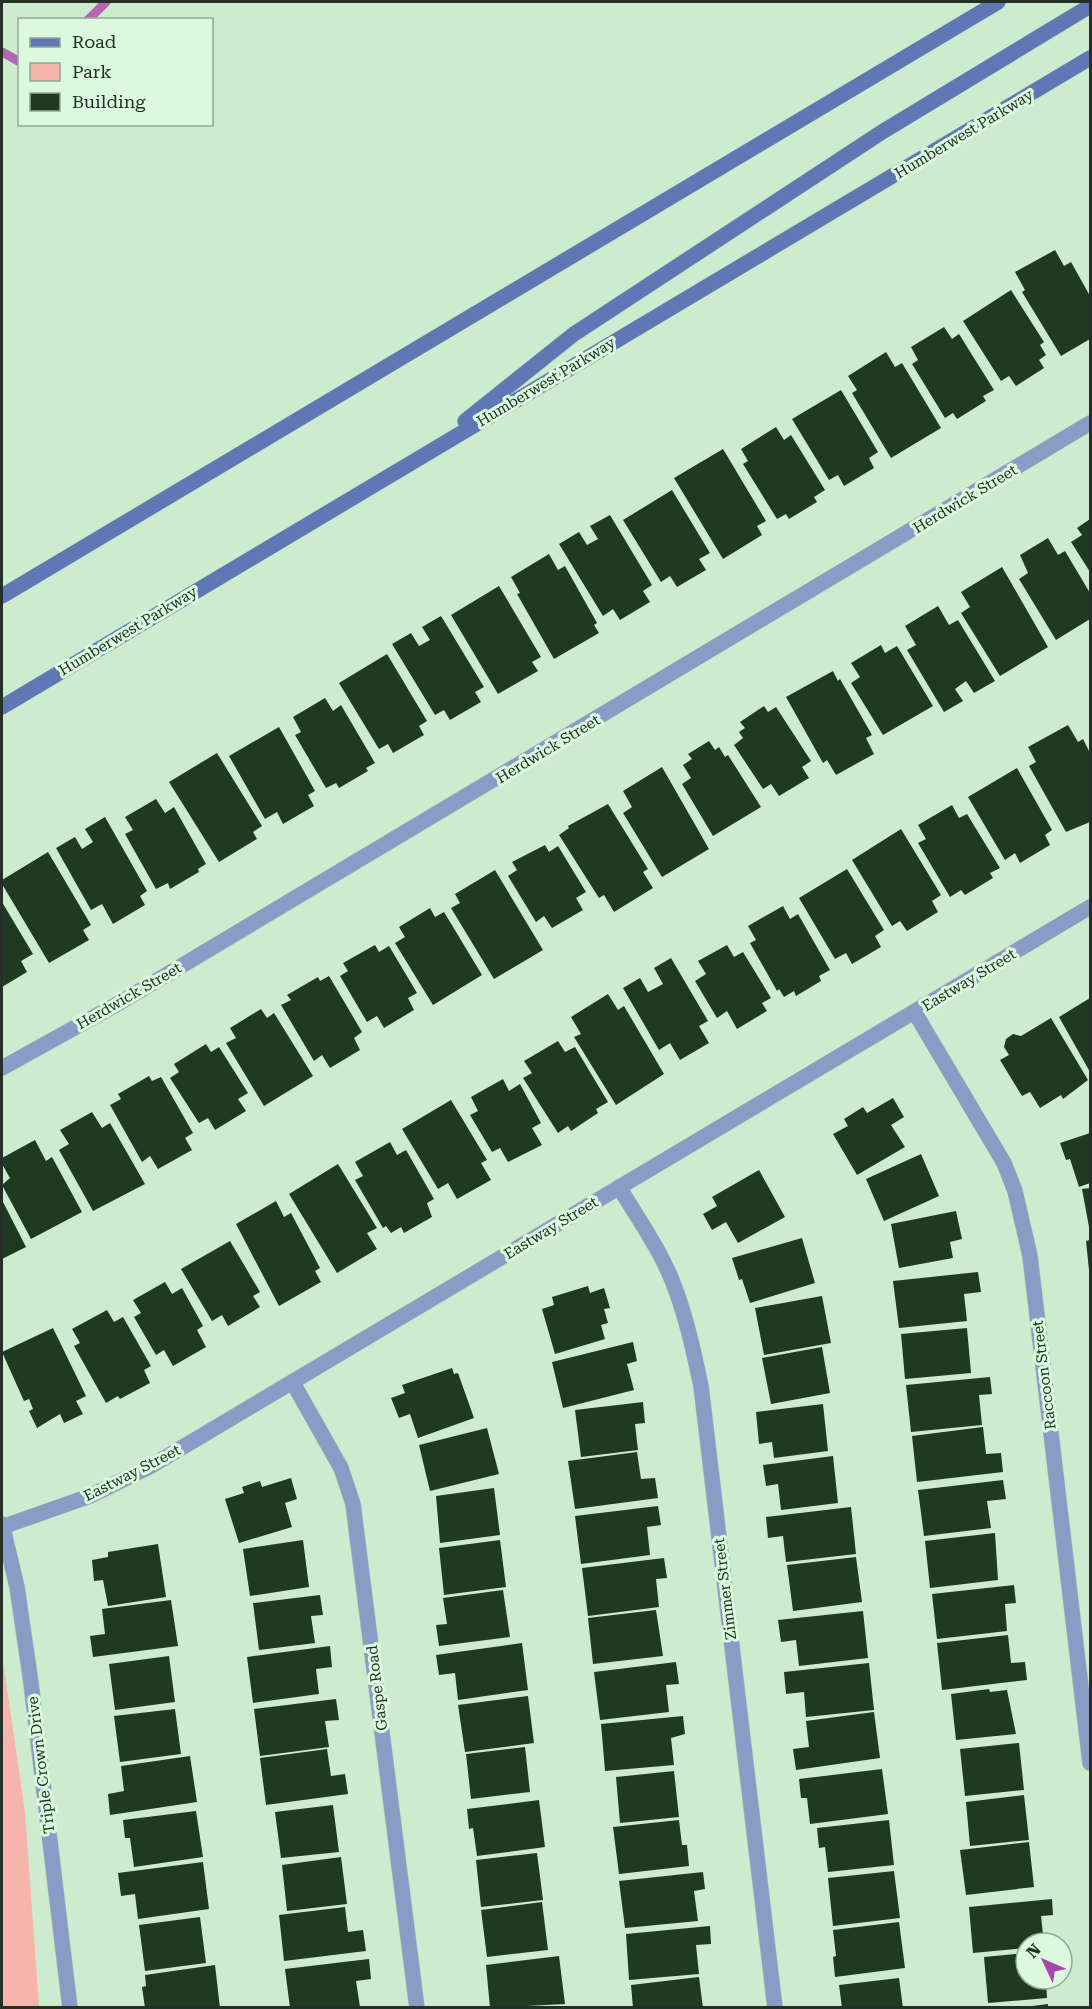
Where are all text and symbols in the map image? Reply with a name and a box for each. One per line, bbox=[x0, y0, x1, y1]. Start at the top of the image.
legend bbox=[18, 18, 213, 126]
text: Road bbox=[72, 31, 117, 52]
text: Park bbox=[72, 61, 112, 82]
street label: Humberwest Parkway bbox=[892, 85, 1037, 182]
text: Building bbox=[72, 91, 146, 112]
street label: Humberwest Parkway bbox=[474, 333, 619, 430]
street label: Herdwick Street bbox=[910, 461, 1021, 537]
street label: Humberwest Parkway bbox=[56, 582, 201, 679]
street label: Herdwick Street bbox=[493, 711, 604, 787]
street label: Eastway Street bbox=[919, 945, 1020, 1015]
street label: Herdwick Street bbox=[73, 958, 185, 1033]
street label: Eastway Street bbox=[501, 1193, 602, 1263]
street label: Raccoon Street bbox=[1028, 1319, 1060, 1431]
street label: Eastway Street bbox=[81, 1441, 184, 1505]
street label: Zimmer Street bbox=[710, 1537, 740, 1641]
street label: Gaspe Road bbox=[363, 1644, 391, 1732]
street label: Triple Crown Drive bbox=[24, 1695, 58, 1835]
north arrow bbox=[1014, 1931, 1074, 1991]
text: N bbox=[1022, 1940, 1045, 1962]

